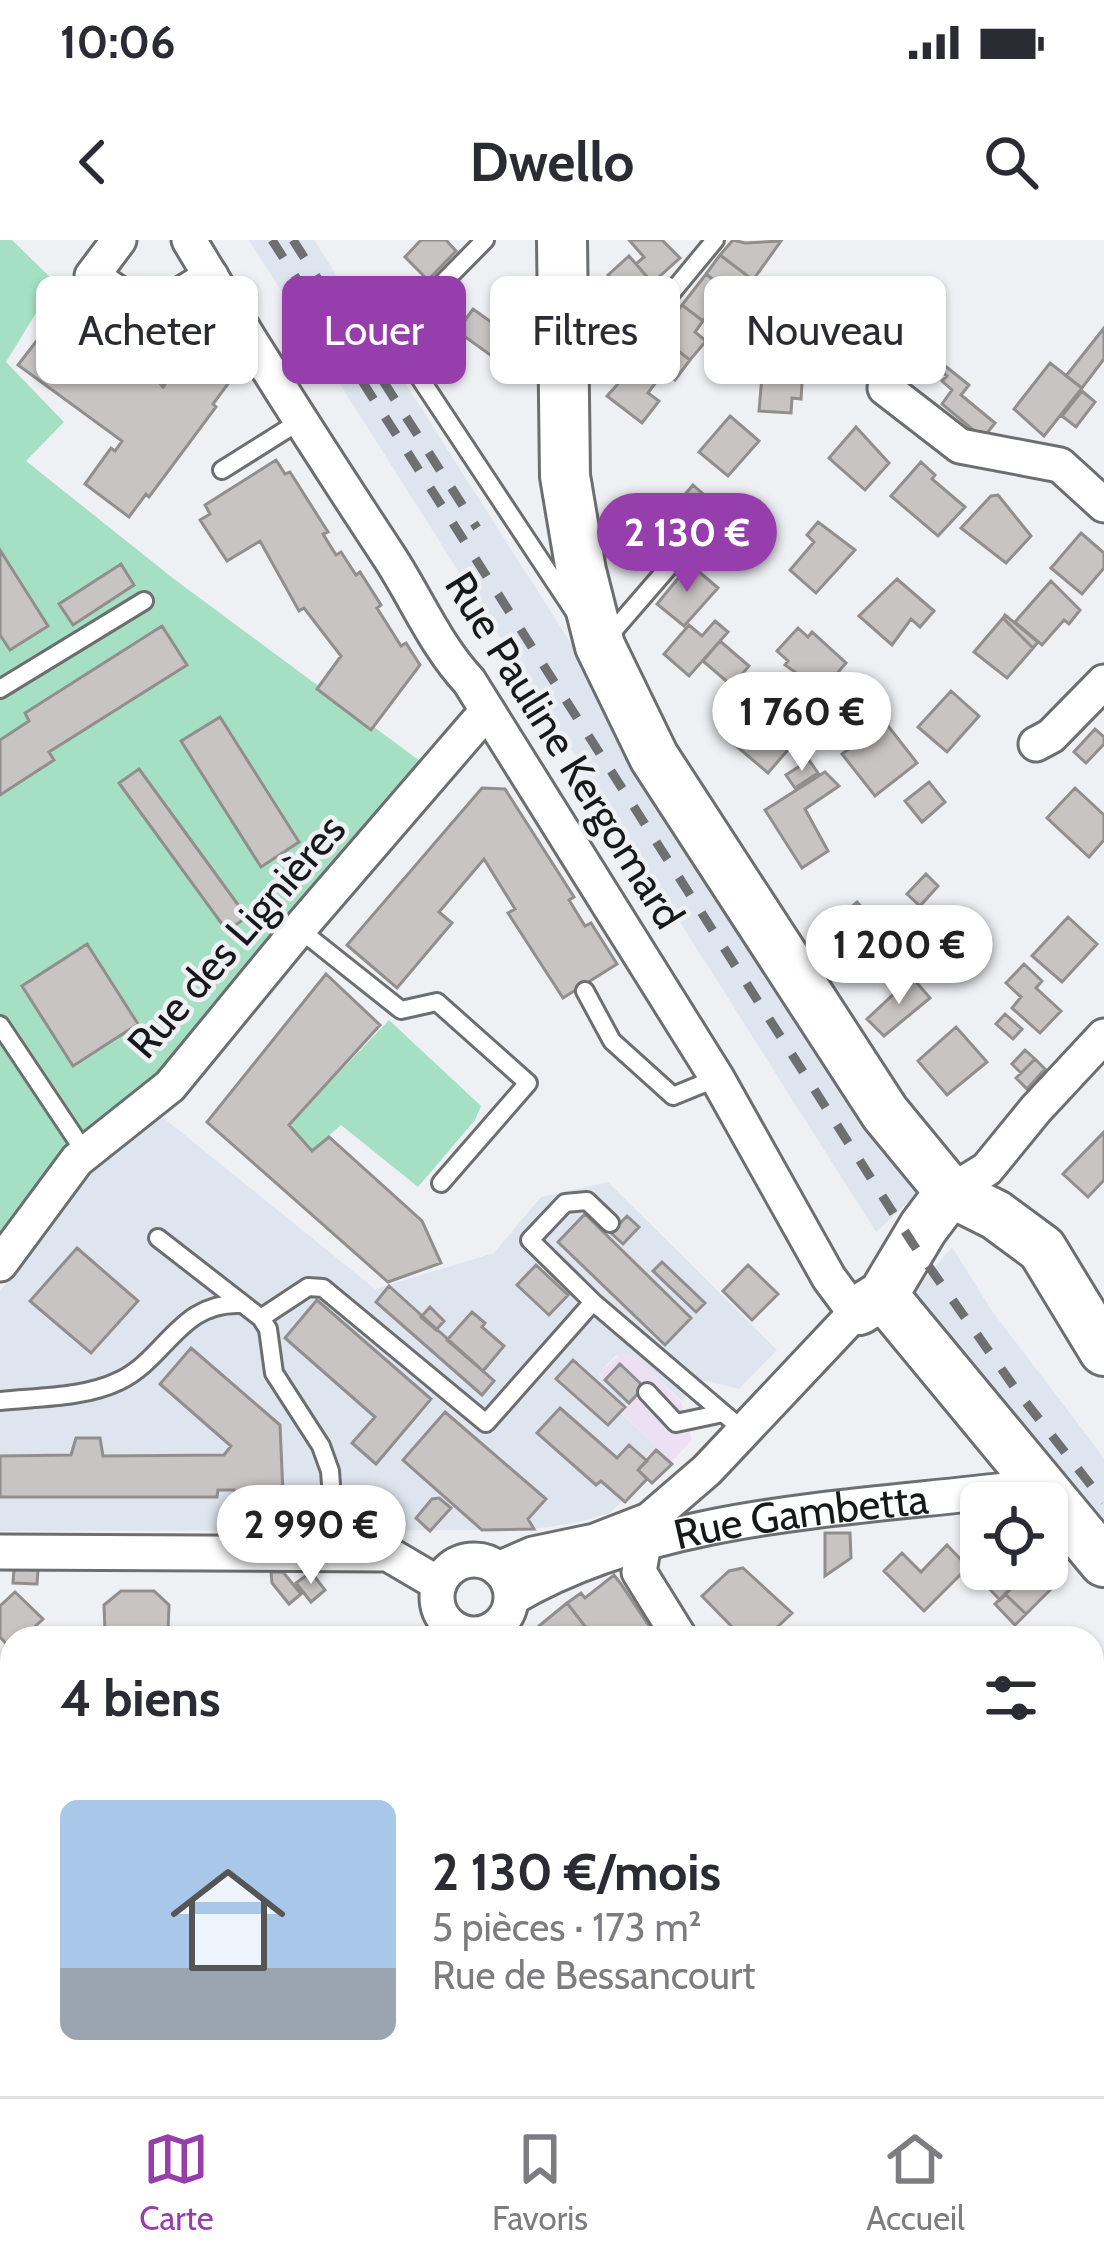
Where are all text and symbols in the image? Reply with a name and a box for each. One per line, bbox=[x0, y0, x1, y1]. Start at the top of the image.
text: 10:06 bbox=[60, 15, 175, 69]
icon: back bbox=[60, 129, 126, 195]
text: Dwello bbox=[470, 129, 634, 195]
icon: search bbox=[978, 129, 1044, 195]
chip: Acheter bbox=[36, 276, 258, 384]
chip: Louer bbox=[282, 276, 466, 384]
chip: Filtres bbox=[490, 276, 680, 384]
chip: Nouveau bbox=[704, 276, 946, 384]
pin: 2 130 € bbox=[576, 493, 798, 595]
text: 2 130 € bbox=[624, 508, 750, 556]
street label: Rue Pauline Kergomard bbox=[434, 562, 696, 938]
pin: 1 760 € bbox=[691, 672, 913, 774]
text: 1 760 € bbox=[739, 687, 865, 735]
street label: Rue des Lignières bbox=[116, 804, 356, 1068]
pin: 1 200 € bbox=[788, 905, 1010, 1007]
text: 1 200 € bbox=[833, 920, 965, 968]
street label: Rue Gambetta bbox=[669, 1472, 931, 1561]
map controls bbox=[960, 1482, 1068, 1590]
button: locate bbox=[960, 1482, 1068, 1590]
pin: 2 990 € bbox=[200, 1485, 422, 1587]
text: 2 990 € bbox=[244, 1500, 378, 1548]
icon: filters bbox=[978, 1665, 1044, 1731]
text: 4 biens bbox=[60, 1667, 221, 1729]
text: 2 130 €/mois bbox=[432, 1841, 721, 1903]
icon: home bbox=[156, 1848, 300, 1992]
text: 5 pièces · 173 m² bbox=[432, 1903, 702, 1951]
text: Rue de Bessancourt bbox=[432, 1951, 755, 1999]
tab: Carte bbox=[139, 2126, 214, 2238]
tab: Favoris bbox=[492, 2126, 588, 2238]
tab: Accueil bbox=[866, 2126, 965, 2238]

